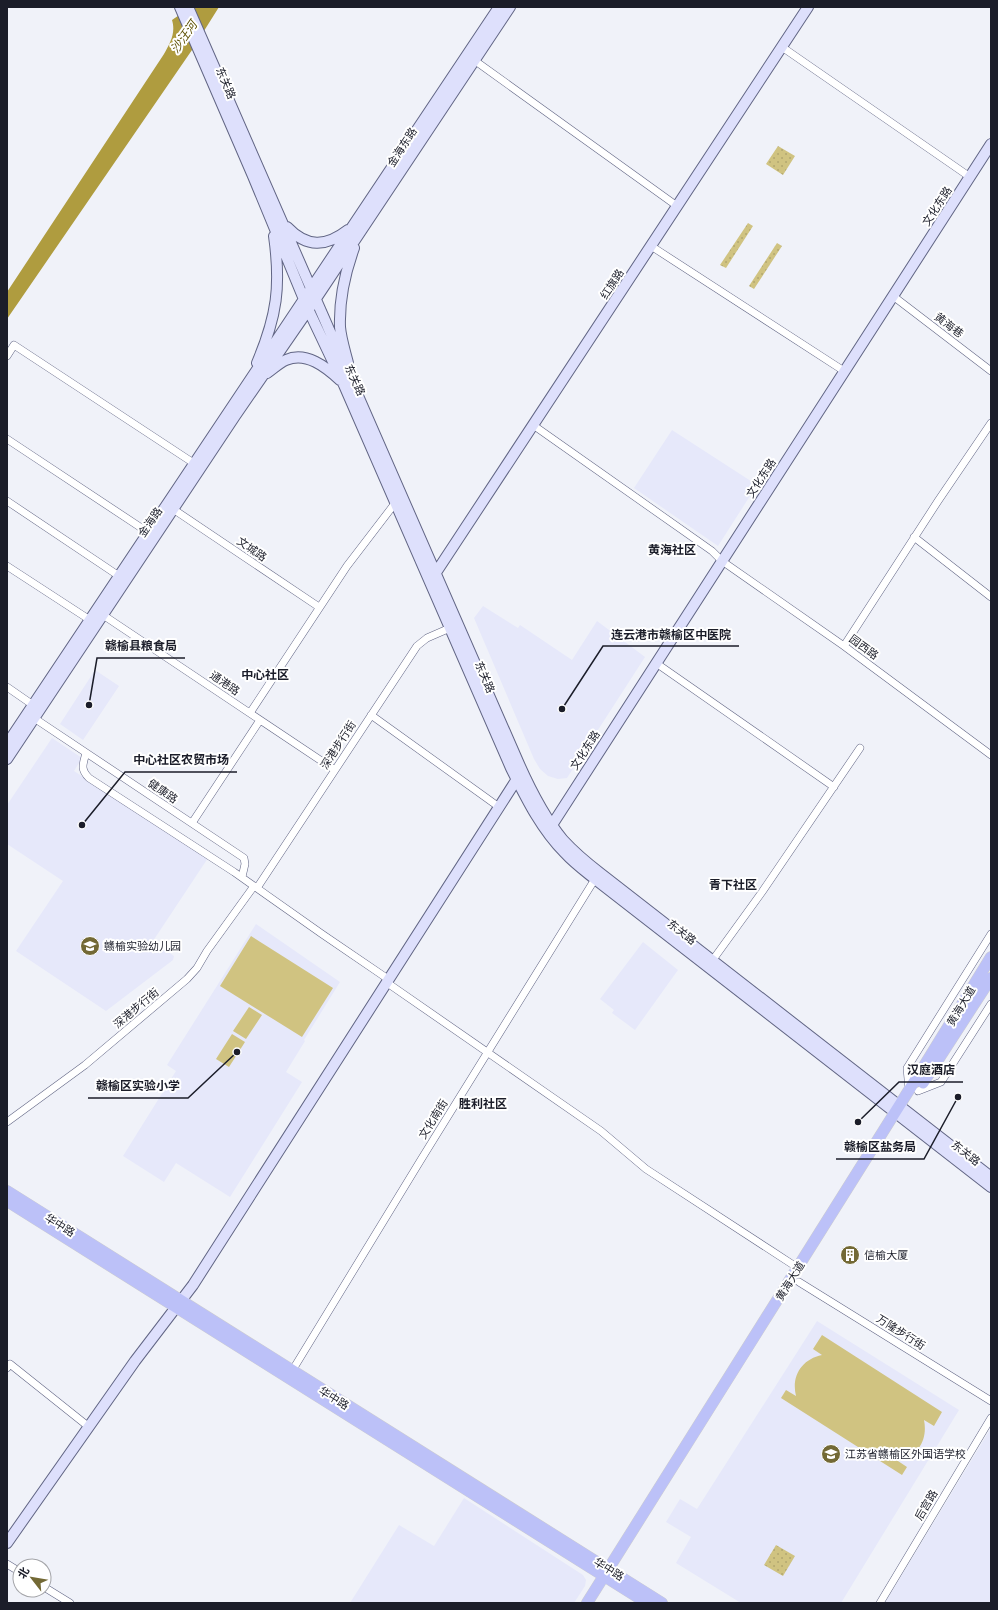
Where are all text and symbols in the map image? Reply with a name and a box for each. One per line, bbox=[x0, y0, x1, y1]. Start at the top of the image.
water label: 沙汪河 bbox=[168, 17, 201, 56]
street label: 东关路 bbox=[213, 65, 238, 101]
street label: 金海东路 bbox=[385, 125, 420, 169]
street label: 文化东路 bbox=[920, 184, 955, 228]
street label: 红旗路 bbox=[598, 267, 627, 302]
street label: 黄海巷 bbox=[932, 310, 966, 341]
street label: 东关路 bbox=[342, 363, 367, 398]
street label: 文化东路 bbox=[744, 456, 779, 500]
street label: 金海路 bbox=[136, 505, 165, 540]
street label: 文城路 bbox=[234, 535, 269, 564]
district label: 黄海社区 bbox=[648, 543, 696, 557]
callout: 连云港市赣榆区中医院 bbox=[603, 622, 739, 646]
text: 连云港市赣榆区中医院 bbox=[611, 628, 731, 642]
street label: 园西路 bbox=[847, 632, 881, 662]
callout: 赣榆县粮食局 bbox=[97, 634, 185, 658]
text: 赣榆县粮食局 bbox=[105, 639, 177, 653]
street label: 东关路 bbox=[472, 659, 497, 695]
district label: 中心社区 bbox=[241, 668, 289, 682]
street label: 通港路 bbox=[207, 669, 242, 698]
street label: 深港步行街 bbox=[318, 719, 359, 772]
street label: 文化东路 bbox=[568, 728, 603, 772]
callout: 中心社区农贸市场 bbox=[125, 748, 237, 772]
text: 中心社区农贸市场 bbox=[133, 753, 229, 767]
street label: 健康路 bbox=[145, 777, 180, 806]
district label: 青下社区 bbox=[709, 878, 757, 892]
street label: 东关路 bbox=[665, 917, 699, 948]
school or university icon: 赣榆实验幼儿园 bbox=[79, 935, 101, 957]
place label: 赣榆实验幼儿园 bbox=[104, 940, 181, 953]
street label: 黄海大道 bbox=[945, 984, 978, 1028]
street label: 深港步行街 bbox=[111, 986, 162, 1031]
callout: 汉庭酒店 bbox=[899, 1058, 963, 1082]
text: 汉庭酒店 bbox=[907, 1063, 955, 1077]
callout: 赣榆区实验小学 bbox=[88, 1074, 188, 1098]
text: 赣榆区实验小学 bbox=[96, 1079, 180, 1093]
street label: 文化南街 bbox=[416, 1097, 451, 1141]
district label: 胜利社区 bbox=[459, 1097, 507, 1111]
callout: 赣榆区盐务局 bbox=[836, 1135, 924, 1159]
street label: 东关路 bbox=[949, 1138, 983, 1169]
text: 赣榆区盐务局 bbox=[844, 1140, 916, 1154]
street label: 华中路 bbox=[42, 1211, 77, 1240]
building icon: 信榆大厦 bbox=[839, 1244, 861, 1266]
place label: 信榆大厦 bbox=[864, 1249, 908, 1262]
street label: 黄海大道 bbox=[773, 1259, 808, 1303]
street label: 万隆步行街 bbox=[874, 1312, 928, 1353]
street label: 华中路 bbox=[316, 1384, 351, 1413]
school or university icon: 江苏省赣榆区外国语学校 bbox=[820, 1443, 842, 1465]
place label: 江苏省赣榆区外国语学校 bbox=[845, 1448, 966, 1461]
street label: 后宫路 bbox=[912, 1488, 940, 1523]
street label: 华中路 bbox=[591, 1555, 626, 1584]
north arrow bbox=[12, 1558, 52, 1598]
text: 北 bbox=[15, 1565, 32, 1581]

